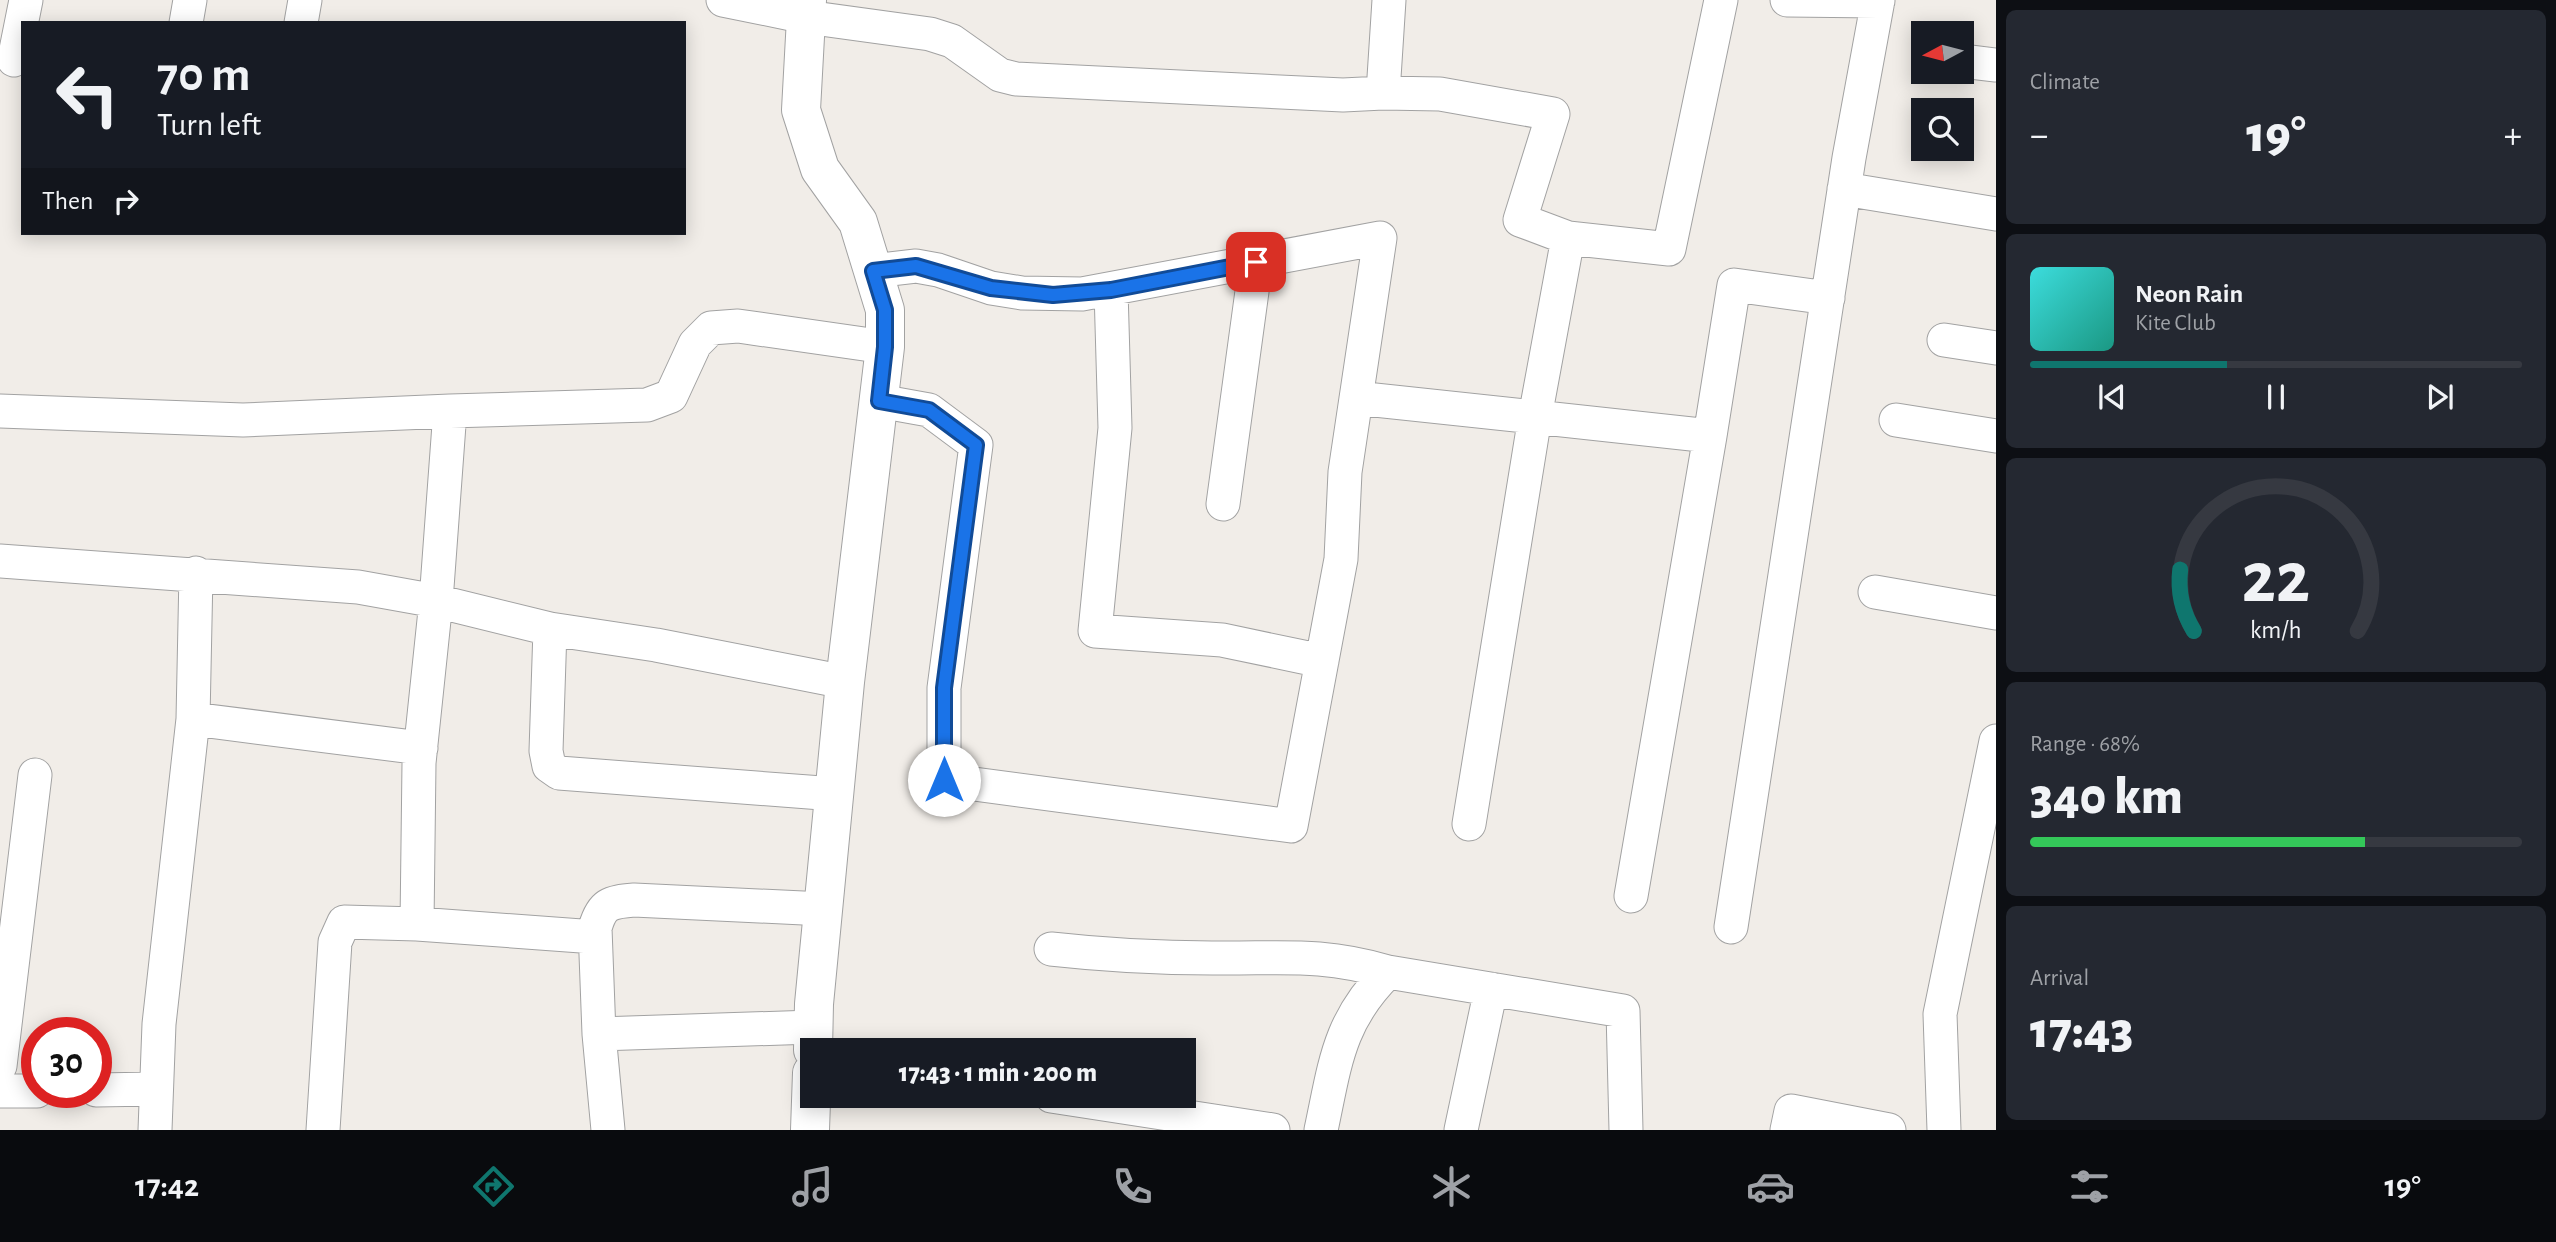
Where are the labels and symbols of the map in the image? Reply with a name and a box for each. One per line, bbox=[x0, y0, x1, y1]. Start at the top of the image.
north arrow bbox=[1911, 21, 1974, 84]
pin bbox=[1226, 232, 1286, 292]
position arrow bbox=[907, 743, 981, 817]
speed limit sign: 30 bbox=[21, 1017, 112, 1108]

